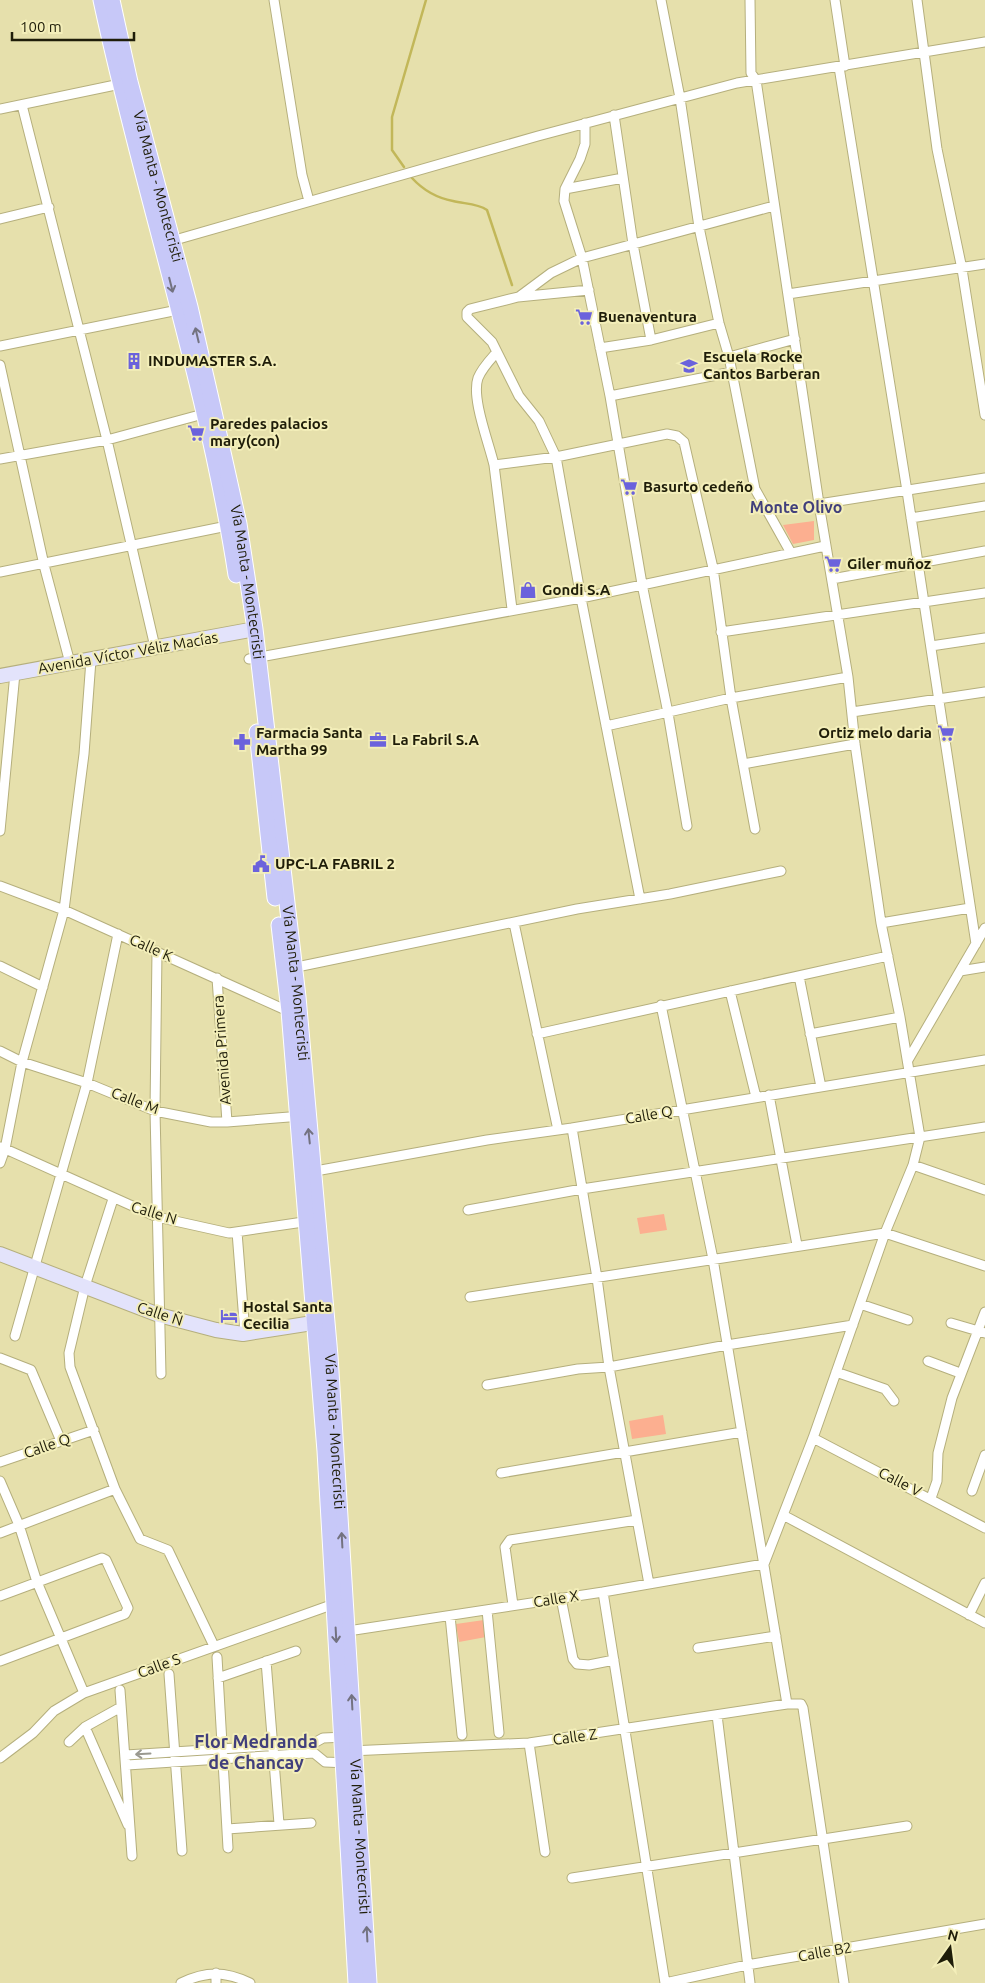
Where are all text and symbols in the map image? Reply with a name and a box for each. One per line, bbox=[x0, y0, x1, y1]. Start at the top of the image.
scale bar bbox=[12, 10, 135, 42]
text: 100 m bbox=[20, 18, 62, 35]
street label: Vía Manta - Montecristi bbox=[130, 109, 187, 264]
one-way arrow bbox=[167, 277, 177, 293]
supermarket icon: Buenaventura bbox=[574, 307, 594, 327]
place label: Buenaventura bbox=[598, 308, 697, 325]
one-way arrow bbox=[192, 328, 201, 344]
place label: Escuela Rocke Cantos Barberan bbox=[703, 348, 820, 382]
building icon: INDUMASTER S.A. bbox=[124, 351, 144, 371]
place label: INDUMASTER S.A. bbox=[148, 352, 277, 369]
school or university icon: Escuela Rocke Cantos Barberan bbox=[679, 356, 699, 376]
place label: Paredes palacios mary(con) bbox=[210, 415, 328, 449]
supermarket icon: Paredes palacios mary(con) bbox=[186, 423, 206, 443]
supermarket icon: Basurto cedeño bbox=[619, 477, 639, 497]
place label: Basurto cedeño bbox=[643, 478, 753, 495]
district label: Monte Olivo bbox=[750, 498, 842, 516]
street label: Vía Manta - Montecristi bbox=[227, 503, 267, 660]
supermarket icon: Giler muñoz bbox=[823, 554, 843, 574]
place label: Giler muñoz bbox=[847, 555, 931, 572]
shop icon: Gondi S.A bbox=[518, 580, 538, 600]
place label: Gondi S.A bbox=[542, 581, 611, 598]
street label: Avenida Víctor Véliz Macías bbox=[37, 628, 219, 677]
supermarket icon: Ortiz melo daria bbox=[936, 723, 956, 743]
place label: Farmacia Santa Martha 99 bbox=[256, 724, 363, 758]
place label: Ortiz melo daria bbox=[818, 724, 932, 741]
office icon: La Fabril S.A bbox=[368, 730, 388, 750]
place label: La Fabril S.A bbox=[392, 731, 479, 748]
pharmacy icon: Farmacia Santa Martha 99 bbox=[232, 732, 252, 752]
public building icon: UPC-LA FABRIL 2 bbox=[251, 854, 271, 874]
place label: UPC-LA FABRIL 2 bbox=[275, 855, 395, 872]
street label: Vía Manta - Montecristi bbox=[279, 905, 313, 1061]
street label: Calle K bbox=[127, 930, 176, 965]
street label: Avenida Primera bbox=[209, 994, 234, 1106]
street label: Calle M bbox=[109, 1084, 161, 1117]
street label: Calle Q bbox=[624, 1102, 674, 1127]
one-way arrow bbox=[304, 1129, 314, 1145]
street label: Calle N bbox=[129, 1197, 179, 1228]
street label: Calle Ñ bbox=[135, 1298, 185, 1329]
place label: Hostal Santa Cecilia bbox=[243, 1298, 332, 1332]
hotel icon: Hostal Santa Cecilia bbox=[219, 1306, 239, 1326]
street label: Vía Manta - Montecristi bbox=[322, 1353, 349, 1510]
street label: Calle Q bbox=[21, 1430, 72, 1461]
street label: Calle V bbox=[876, 1464, 925, 1500]
one-way arrow bbox=[338, 1532, 347, 1548]
street label: Calle X bbox=[532, 1587, 580, 1610]
one-way arrow bbox=[331, 1627, 340, 1643]
street label: Calle S bbox=[135, 1650, 183, 1681]
one-way arrow bbox=[348, 1695, 357, 1711]
street label: Calle Z bbox=[551, 1725, 598, 1748]
district label: Flor Medranda de Chancay bbox=[194, 1731, 318, 1772]
one-way arrow bbox=[135, 1750, 151, 1759]
street label: Vía Manta - Montecristi bbox=[347, 1758, 374, 1915]
north arrow bbox=[925, 1923, 975, 1973]
text: N bbox=[946, 1926, 960, 1944]
one-way arrow bbox=[362, 1927, 371, 1943]
street label: Calle B2 bbox=[797, 1938, 853, 1965]

